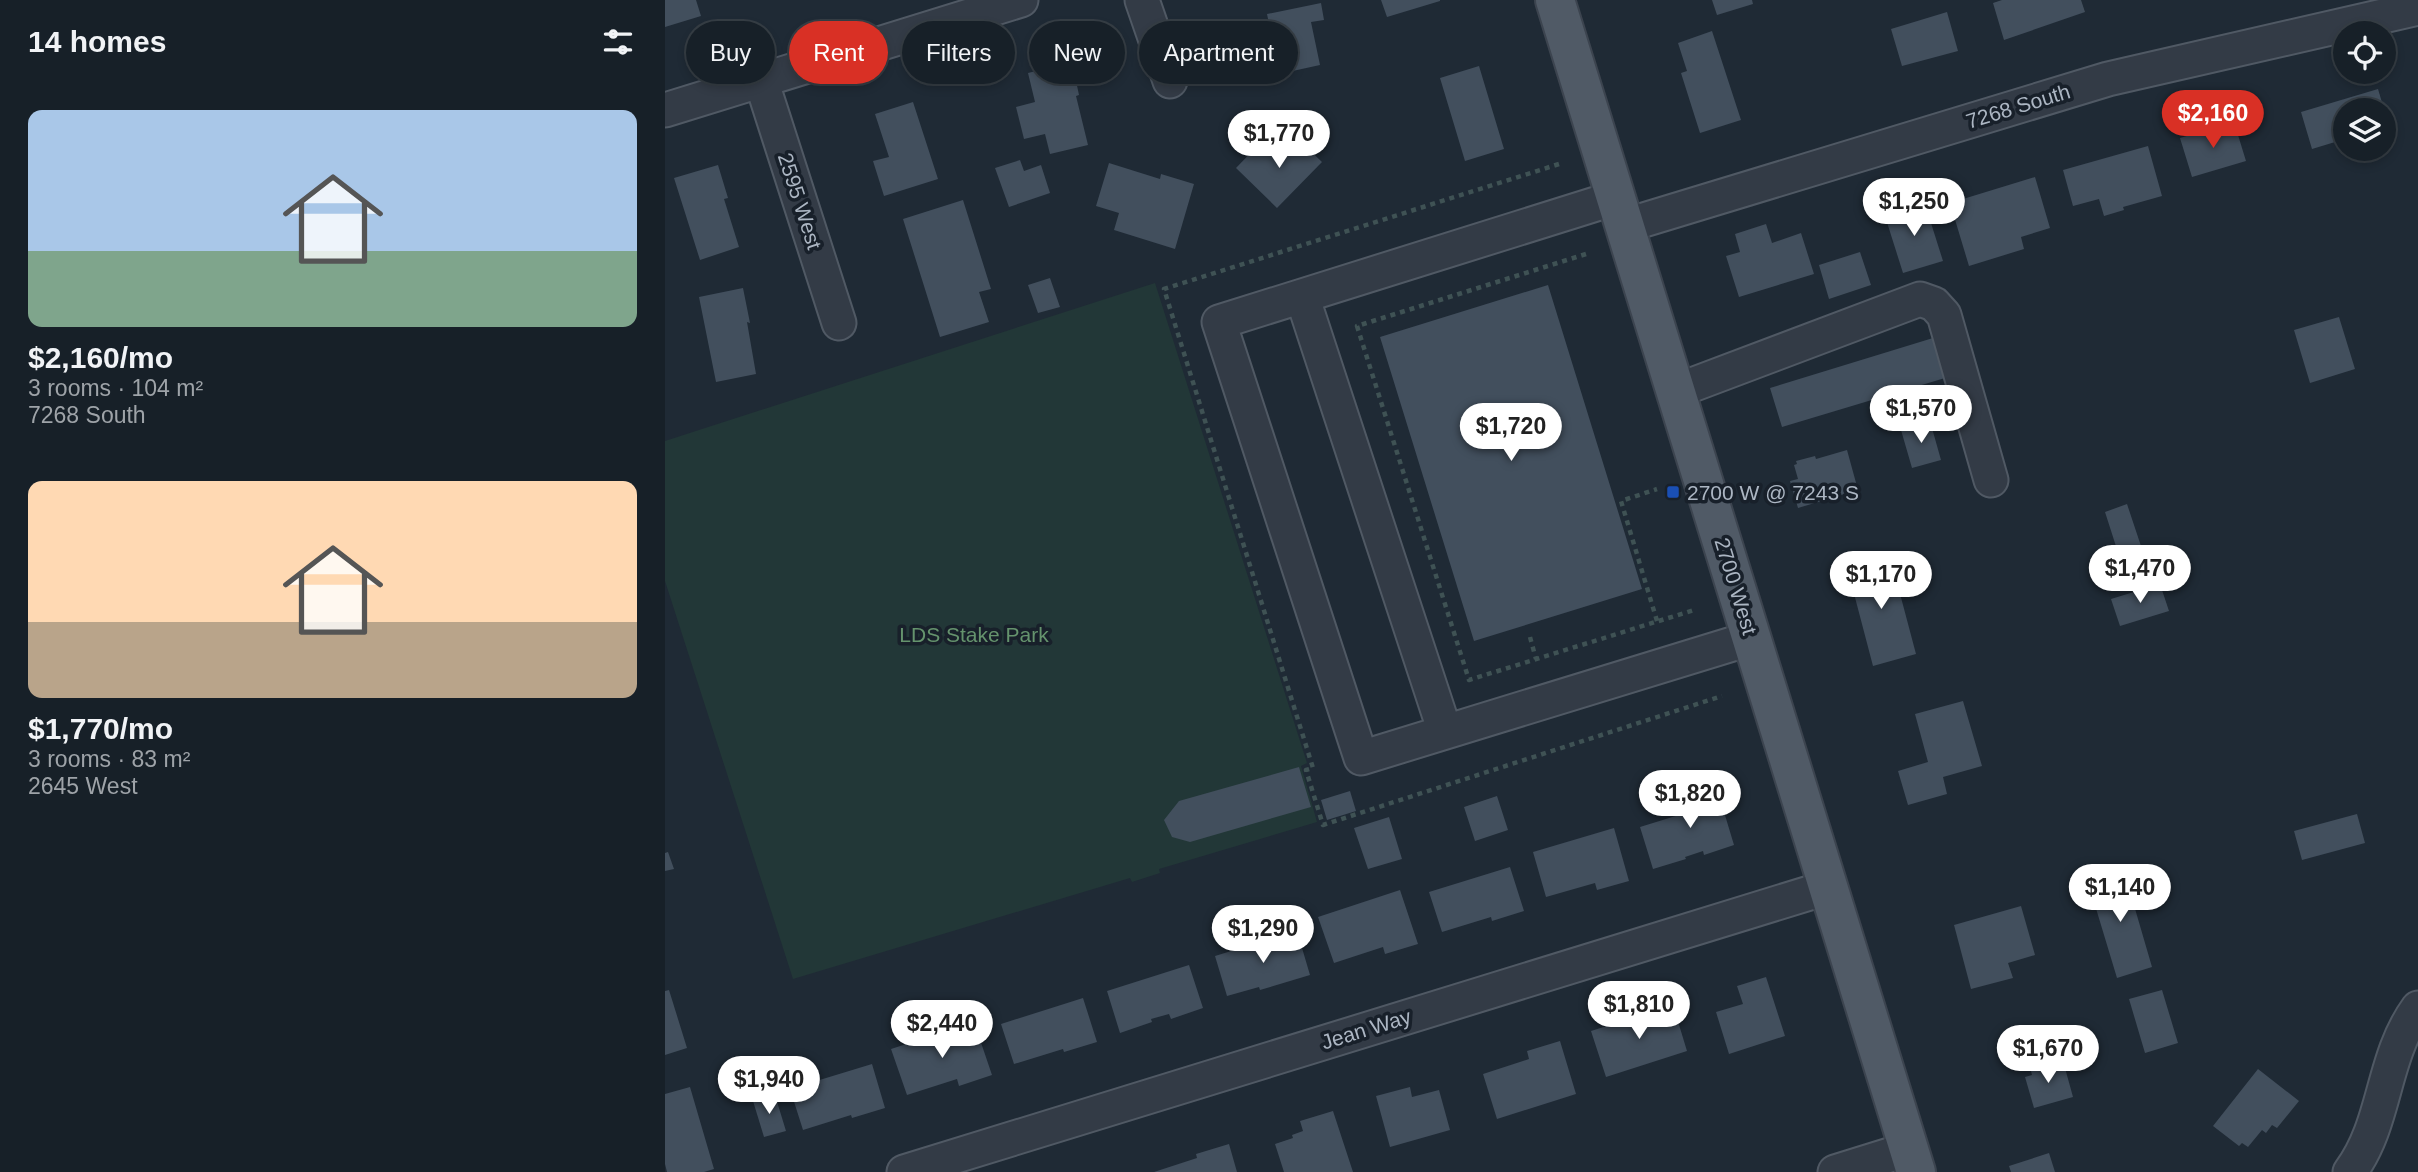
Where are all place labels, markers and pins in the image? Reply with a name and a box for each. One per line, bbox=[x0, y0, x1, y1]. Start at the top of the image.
pin: $2,160 bbox=[2156, 90, 2270, 150]
pin: $1,770 bbox=[1222, 110, 1336, 170]
pin: $1,250 bbox=[1857, 178, 1971, 238]
pin: $1,570 bbox=[1864, 386, 1978, 445]
pin: $1,720 bbox=[1454, 404, 1568, 463]
place label: 2700 W @ 7243 S bbox=[1687, 481, 1859, 504]
marker: 2700 W @ 7243 S bbox=[1665, 484, 1681, 500]
pin: $1,470 bbox=[2083, 546, 2197, 605]
pin: $1,170 bbox=[1824, 552, 1938, 611]
pin: $1,820 bbox=[1633, 770, 1747, 830]
pin: $1,140 bbox=[2063, 864, 2177, 924]
pin: $1,290 bbox=[1206, 906, 1320, 965]
pin: $1,810 bbox=[1582, 982, 1696, 1041]
pin: $2,440 bbox=[885, 1000, 999, 1060]
pin: $1,670 bbox=[1991, 1026, 2105, 1085]
pin: $1,940 bbox=[712, 1056, 826, 1116]

